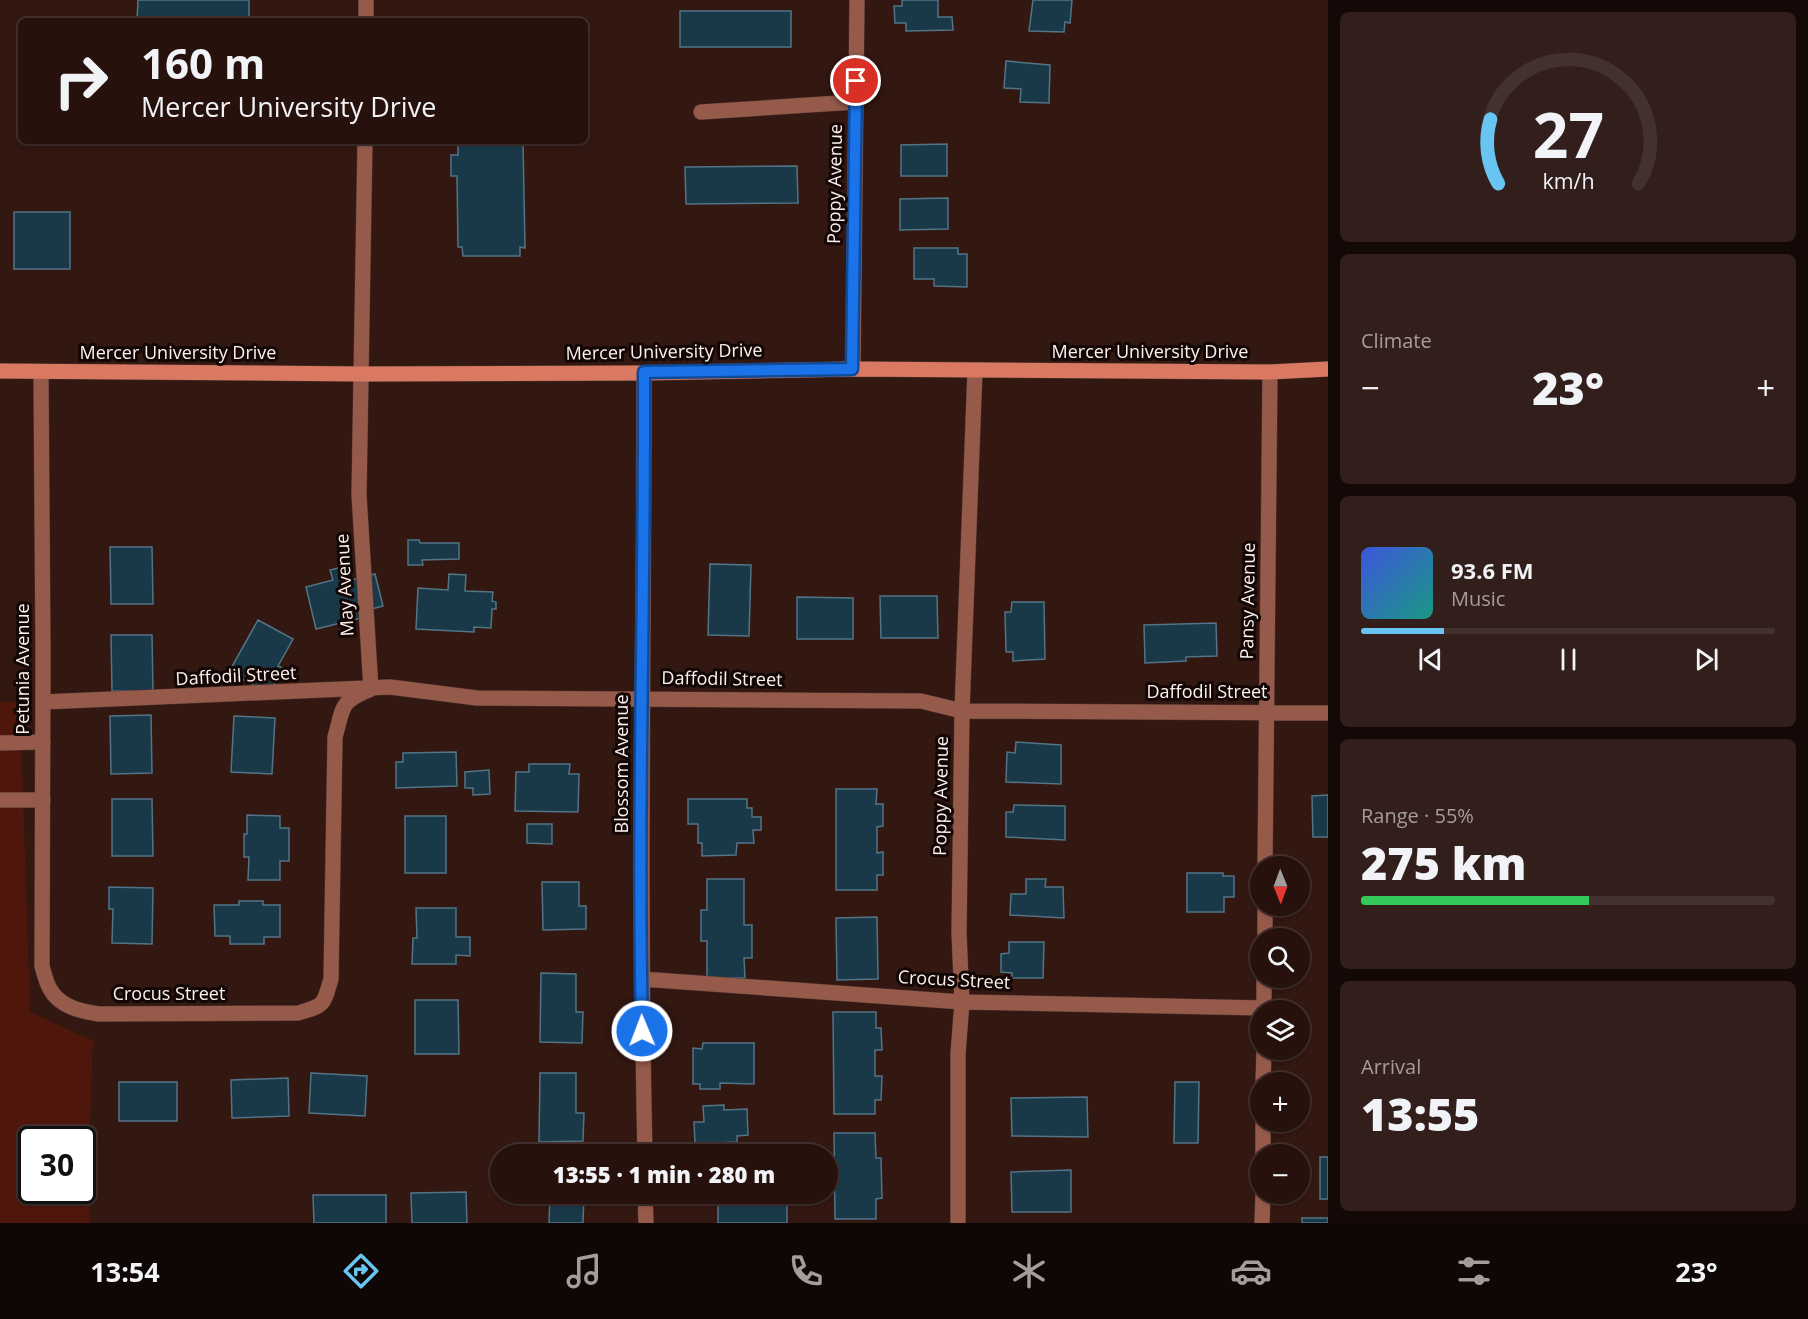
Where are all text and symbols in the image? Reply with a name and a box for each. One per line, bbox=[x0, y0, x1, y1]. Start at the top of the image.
text: 160 m bbox=[141, 34, 265, 91]
icon: right bbox=[42, 42, 120, 120]
pin bbox=[830, 55, 881, 106]
icon: arrive bbox=[839, 64, 872, 97]
text: Mercer University Drive bbox=[141, 88, 436, 125]
text: 27 bbox=[1532, 91, 1604, 176]
street label: Poppy Avenue bbox=[821, 124, 847, 244]
text: km/h bbox=[1542, 166, 1594, 195]
text: Climate bbox=[1361, 327, 1432, 354]
street label: Mercer University Drive bbox=[565, 337, 763, 365]
street label: Mercer University Drive bbox=[1052, 339, 1248, 363]
street label: Mercer University Drive bbox=[80, 340, 276, 364]
text: 23° bbox=[1532, 357, 1604, 418]
text: − bbox=[1361, 365, 1380, 410]
text: + bbox=[1756, 365, 1775, 410]
street label: May Avenue bbox=[329, 533, 359, 637]
street label: Pansy Avenue bbox=[1234, 542, 1260, 660]
text: 93.6 FM bbox=[1451, 555, 1534, 585]
text: Music bbox=[1451, 585, 1505, 612]
street label: Petunia Avenue bbox=[10, 603, 34, 735]
icon: previous bbox=[1414, 643, 1447, 676]
icon: pause bbox=[1552, 643, 1585, 676]
icon: next bbox=[1690, 643, 1723, 676]
street label: Daffodil Street bbox=[175, 660, 297, 690]
street label: Daffodil Street bbox=[661, 665, 783, 691]
street label: Daffodil Street bbox=[1146, 679, 1268, 703]
street label: Blossom Avenue bbox=[609, 695, 633, 834]
street label: Poppy Avenue bbox=[927, 736, 953, 856]
text: Range · 55% bbox=[1361, 802, 1474, 829]
text: 275 km bbox=[1361, 832, 1526, 893]
north arrow bbox=[1250, 856, 1310, 916]
map controls bbox=[1250, 856, 1310, 1204]
button: search bbox=[1250, 928, 1310, 988]
street label: Crocus Street bbox=[897, 964, 1011, 994]
street label: Crocus Street bbox=[113, 981, 225, 1005]
position arrow bbox=[610, 999, 674, 1063]
button: layers bbox=[1250, 1000, 1310, 1060]
text: Arrival bbox=[1361, 1053, 1421, 1080]
button: + bbox=[1250, 1072, 1310, 1132]
text: 13:55 bbox=[1361, 1083, 1479, 1144]
speed limit sign: 30 bbox=[18, 1126, 96, 1204]
button: − bbox=[1250, 1144, 1310, 1204]
text: 13:55 · 1 min · 280 m bbox=[553, 1159, 775, 1189]
icon: directions bbox=[340, 1250, 382, 1292]
icon: music bbox=[563, 1250, 605, 1292]
icon: phone bbox=[785, 1250, 827, 1292]
icon: climate bbox=[1008, 1250, 1050, 1292]
icon: car bbox=[1230, 1250, 1272, 1292]
icon: filters bbox=[1453, 1250, 1495, 1292]
text: 13:54 bbox=[90, 1253, 160, 1290]
text: 23° bbox=[1675, 1253, 1718, 1290]

